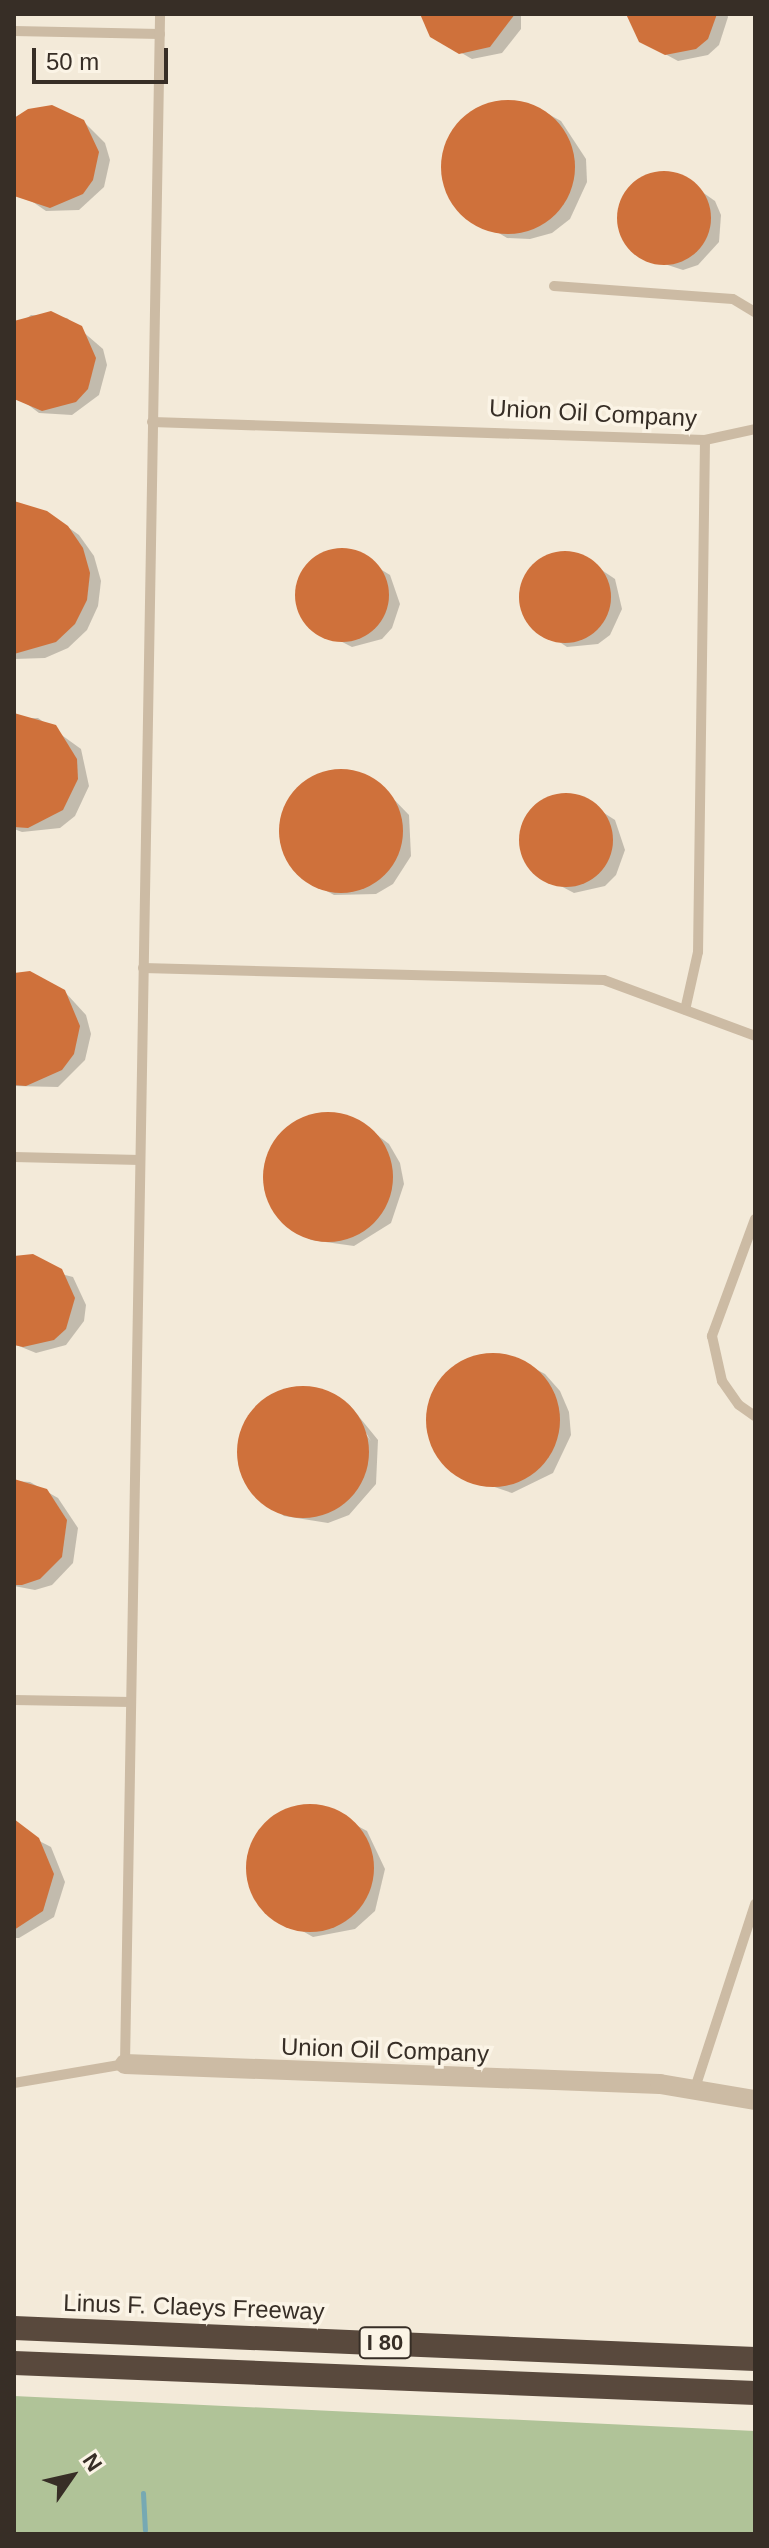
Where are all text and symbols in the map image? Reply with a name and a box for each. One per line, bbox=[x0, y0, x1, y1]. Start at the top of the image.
scale bar bbox=[36, 32, 172, 82]
text: 50 m bbox=[46, 48, 99, 75]
street label: Union Oil Company bbox=[488, 393, 698, 433]
street label: Union Oil Company bbox=[281, 2032, 489, 2068]
street label: Linus F. Claeys Freeway bbox=[63, 2288, 325, 2326]
road number: I 80 bbox=[357, 2325, 413, 2361]
north arrow bbox=[32, 2436, 112, 2516]
text: N bbox=[78, 2449, 107, 2476]

